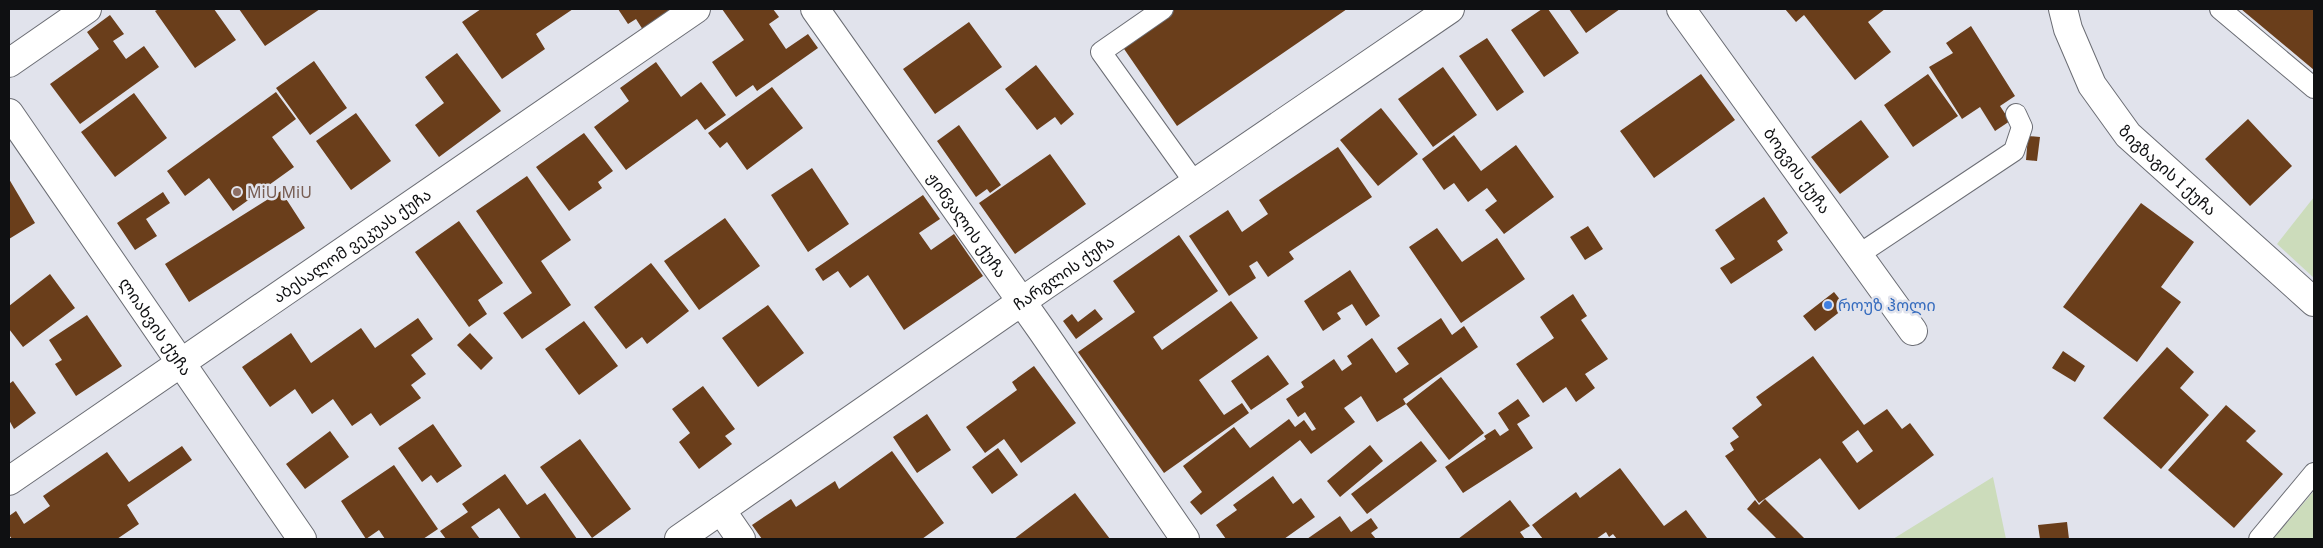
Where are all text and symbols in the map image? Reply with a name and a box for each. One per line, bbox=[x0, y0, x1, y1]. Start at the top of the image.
street label: ზიგზაგის I ქუჩა bbox=[2113, 121, 2221, 220]
street label: ბოგვის ქუჩა bbox=[1759, 123, 1836, 218]
street label: ჟინვალის ქუჩა bbox=[922, 168, 1012, 282]
place label: MiU MiU bbox=[247, 181, 312, 203]
street label: აბესალომ ვეკუას ქუჩა bbox=[268, 183, 435, 308]
marker: MiU MiU bbox=[231, 186, 243, 198]
street label: ჩარგლის ქუჩა bbox=[1009, 230, 1119, 315]
street label: ლიახვის ქუჩა bbox=[114, 273, 197, 380]
place label: როუზ ჰოლი bbox=[1838, 294, 1936, 316]
marker: როუზ ჰოლი bbox=[1822, 299, 1834, 311]

